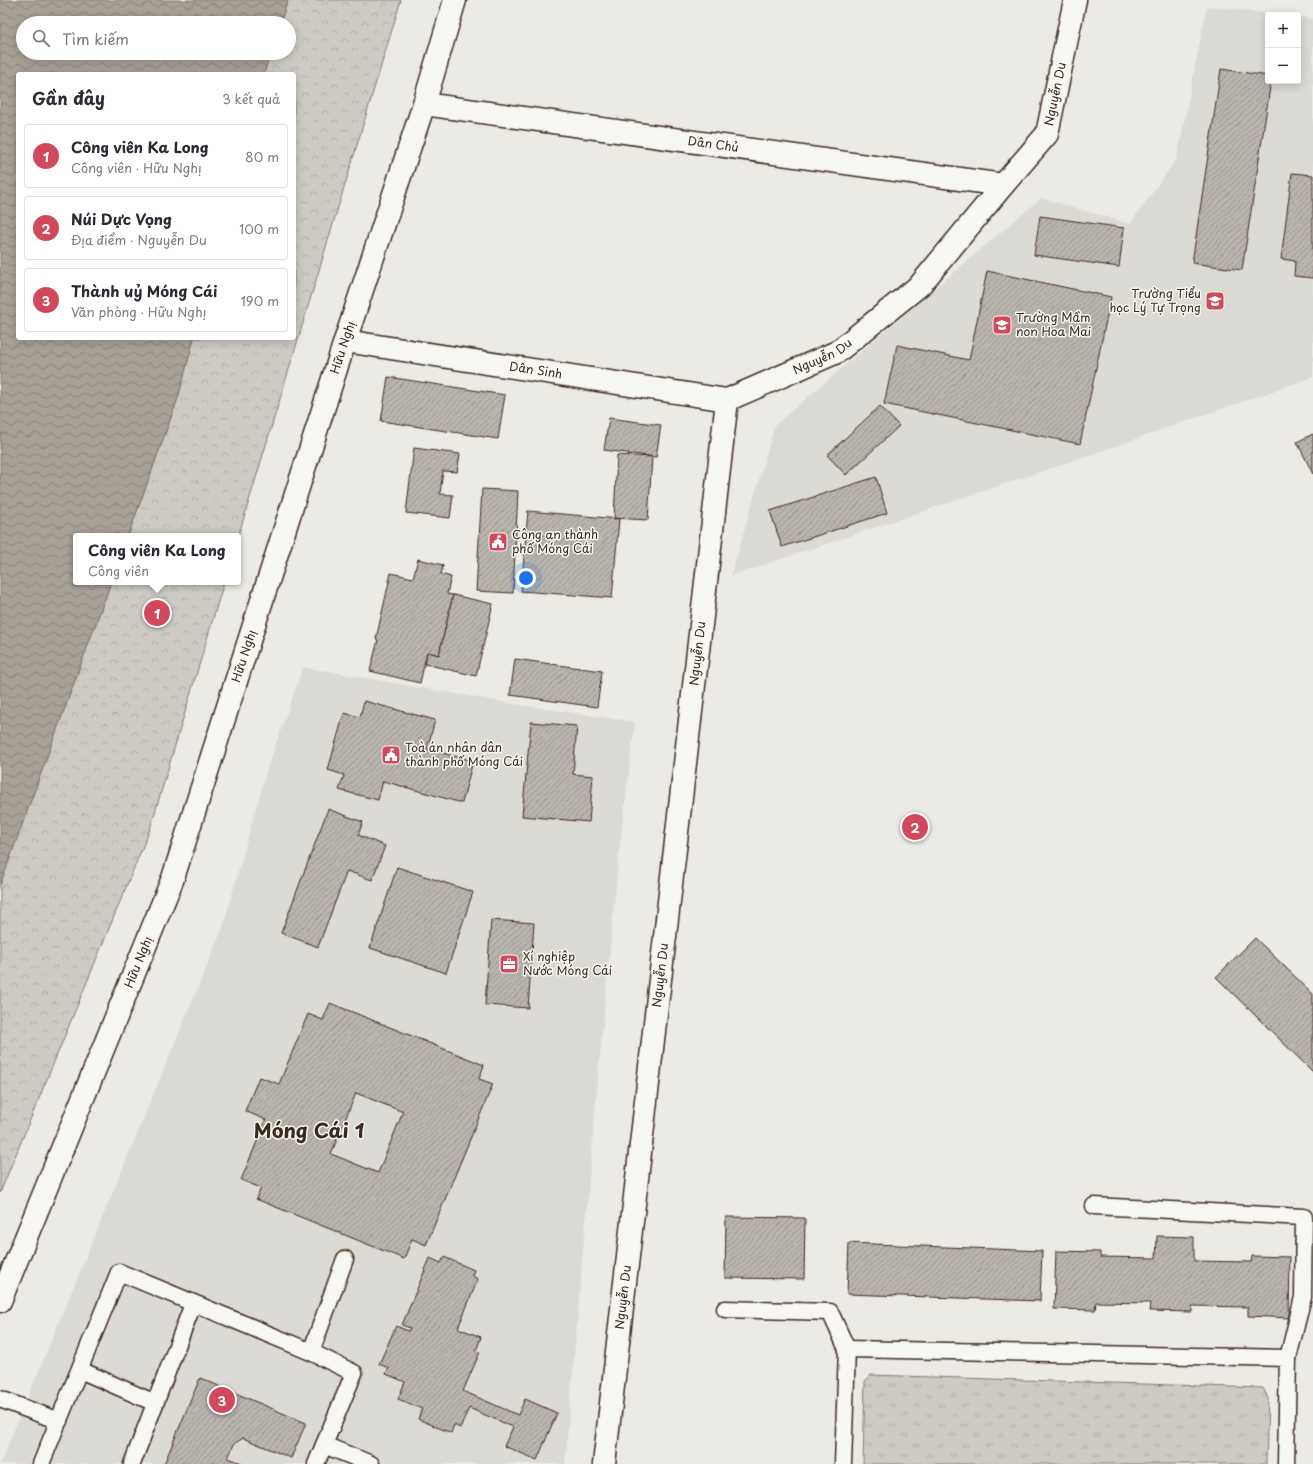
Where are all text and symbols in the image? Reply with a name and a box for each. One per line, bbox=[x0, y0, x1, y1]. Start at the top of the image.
map controls bbox=[1265, 12, 1301, 84]
button: + bbox=[1265, 12, 1301, 48]
search box bbox=[16, 16, 296, 60]
icon: search bbox=[30, 27, 52, 49]
text: Tìm kiếm bbox=[62, 27, 129, 50]
button: − bbox=[1265, 48, 1301, 84]
street label: Nguyễn Du bbox=[1039, 60, 1070, 127]
text: Gần đây bbox=[32, 85, 105, 111]
text: 3 kết quả bbox=[222, 89, 280, 108]
street label: Dân Chủ bbox=[687, 131, 740, 156]
text: Công viên Ka Long bbox=[71, 135, 209, 158]
text: 1 bbox=[43, 147, 49, 166]
text: 80 m bbox=[245, 147, 279, 166]
text: Công viên · Hữu Nghị bbox=[71, 158, 202, 177]
text: Núi Dực Vọng bbox=[71, 207, 172, 230]
text: 2 bbox=[41, 219, 51, 238]
text: 100 m bbox=[239, 219, 279, 238]
text: Địa điểm · Nguyễn Du bbox=[71, 230, 207, 249]
text: Thành uỷ Móng Cái bbox=[71, 279, 218, 302]
place label: Trường Tiểu học Lý Tự Trọng bbox=[1109, 284, 1201, 316]
school or university icon: Trường Tiểu học Lý Tự Trọng bbox=[1204, 290, 1226, 312]
text: 3 bbox=[42, 291, 50, 310]
text: 190 m bbox=[240, 291, 279, 310]
text: Văn phòng · Hữu Nghị bbox=[71, 302, 206, 321]
place label: Trường Mầm non Hoa Mai bbox=[1016, 308, 1091, 340]
school or university icon: Trường Mầm non Hoa Mai bbox=[991, 314, 1013, 336]
street label: Hữu Nghị bbox=[325, 318, 359, 376]
street label: Nguyễn Du bbox=[790, 333, 855, 378]
street label: Dân Sinh bbox=[508, 357, 564, 382]
place label: Công an thành phố Móng Cái bbox=[512, 525, 598, 557]
public building icon: Công an thành phố Móng Cái bbox=[487, 531, 509, 553]
popup bbox=[73, 533, 241, 585]
text: Công viên Ka Long bbox=[88, 538, 226, 561]
text: Công viên bbox=[88, 561, 149, 580]
your location bbox=[516, 568, 536, 588]
pin: 1 bbox=[144, 598, 170, 628]
street label: Nguyễn Du bbox=[684, 620, 709, 686]
street label: Hữu Nghị bbox=[226, 627, 260, 685]
place label: Toà án nhân dân thành phố Móng Cái bbox=[405, 738, 523, 770]
public building icon: Toà án nhân dân thành phố Móng Cái bbox=[380, 744, 402, 766]
pin: 2 bbox=[902, 812, 928, 842]
street label: Hữu Nghị bbox=[119, 933, 156, 991]
street label: Nguyễn Du bbox=[647, 942, 672, 1008]
place label: Xí nghiệp Nước Móng Cái bbox=[523, 947, 612, 979]
office icon: Xí nghiệp Nước Móng Cái bbox=[498, 953, 520, 975]
district label: Móng Cái 1 bbox=[254, 1115, 365, 1145]
street label: Nguyễn Du bbox=[610, 1264, 635, 1330]
pin: 3 bbox=[209, 1385, 235, 1415]

